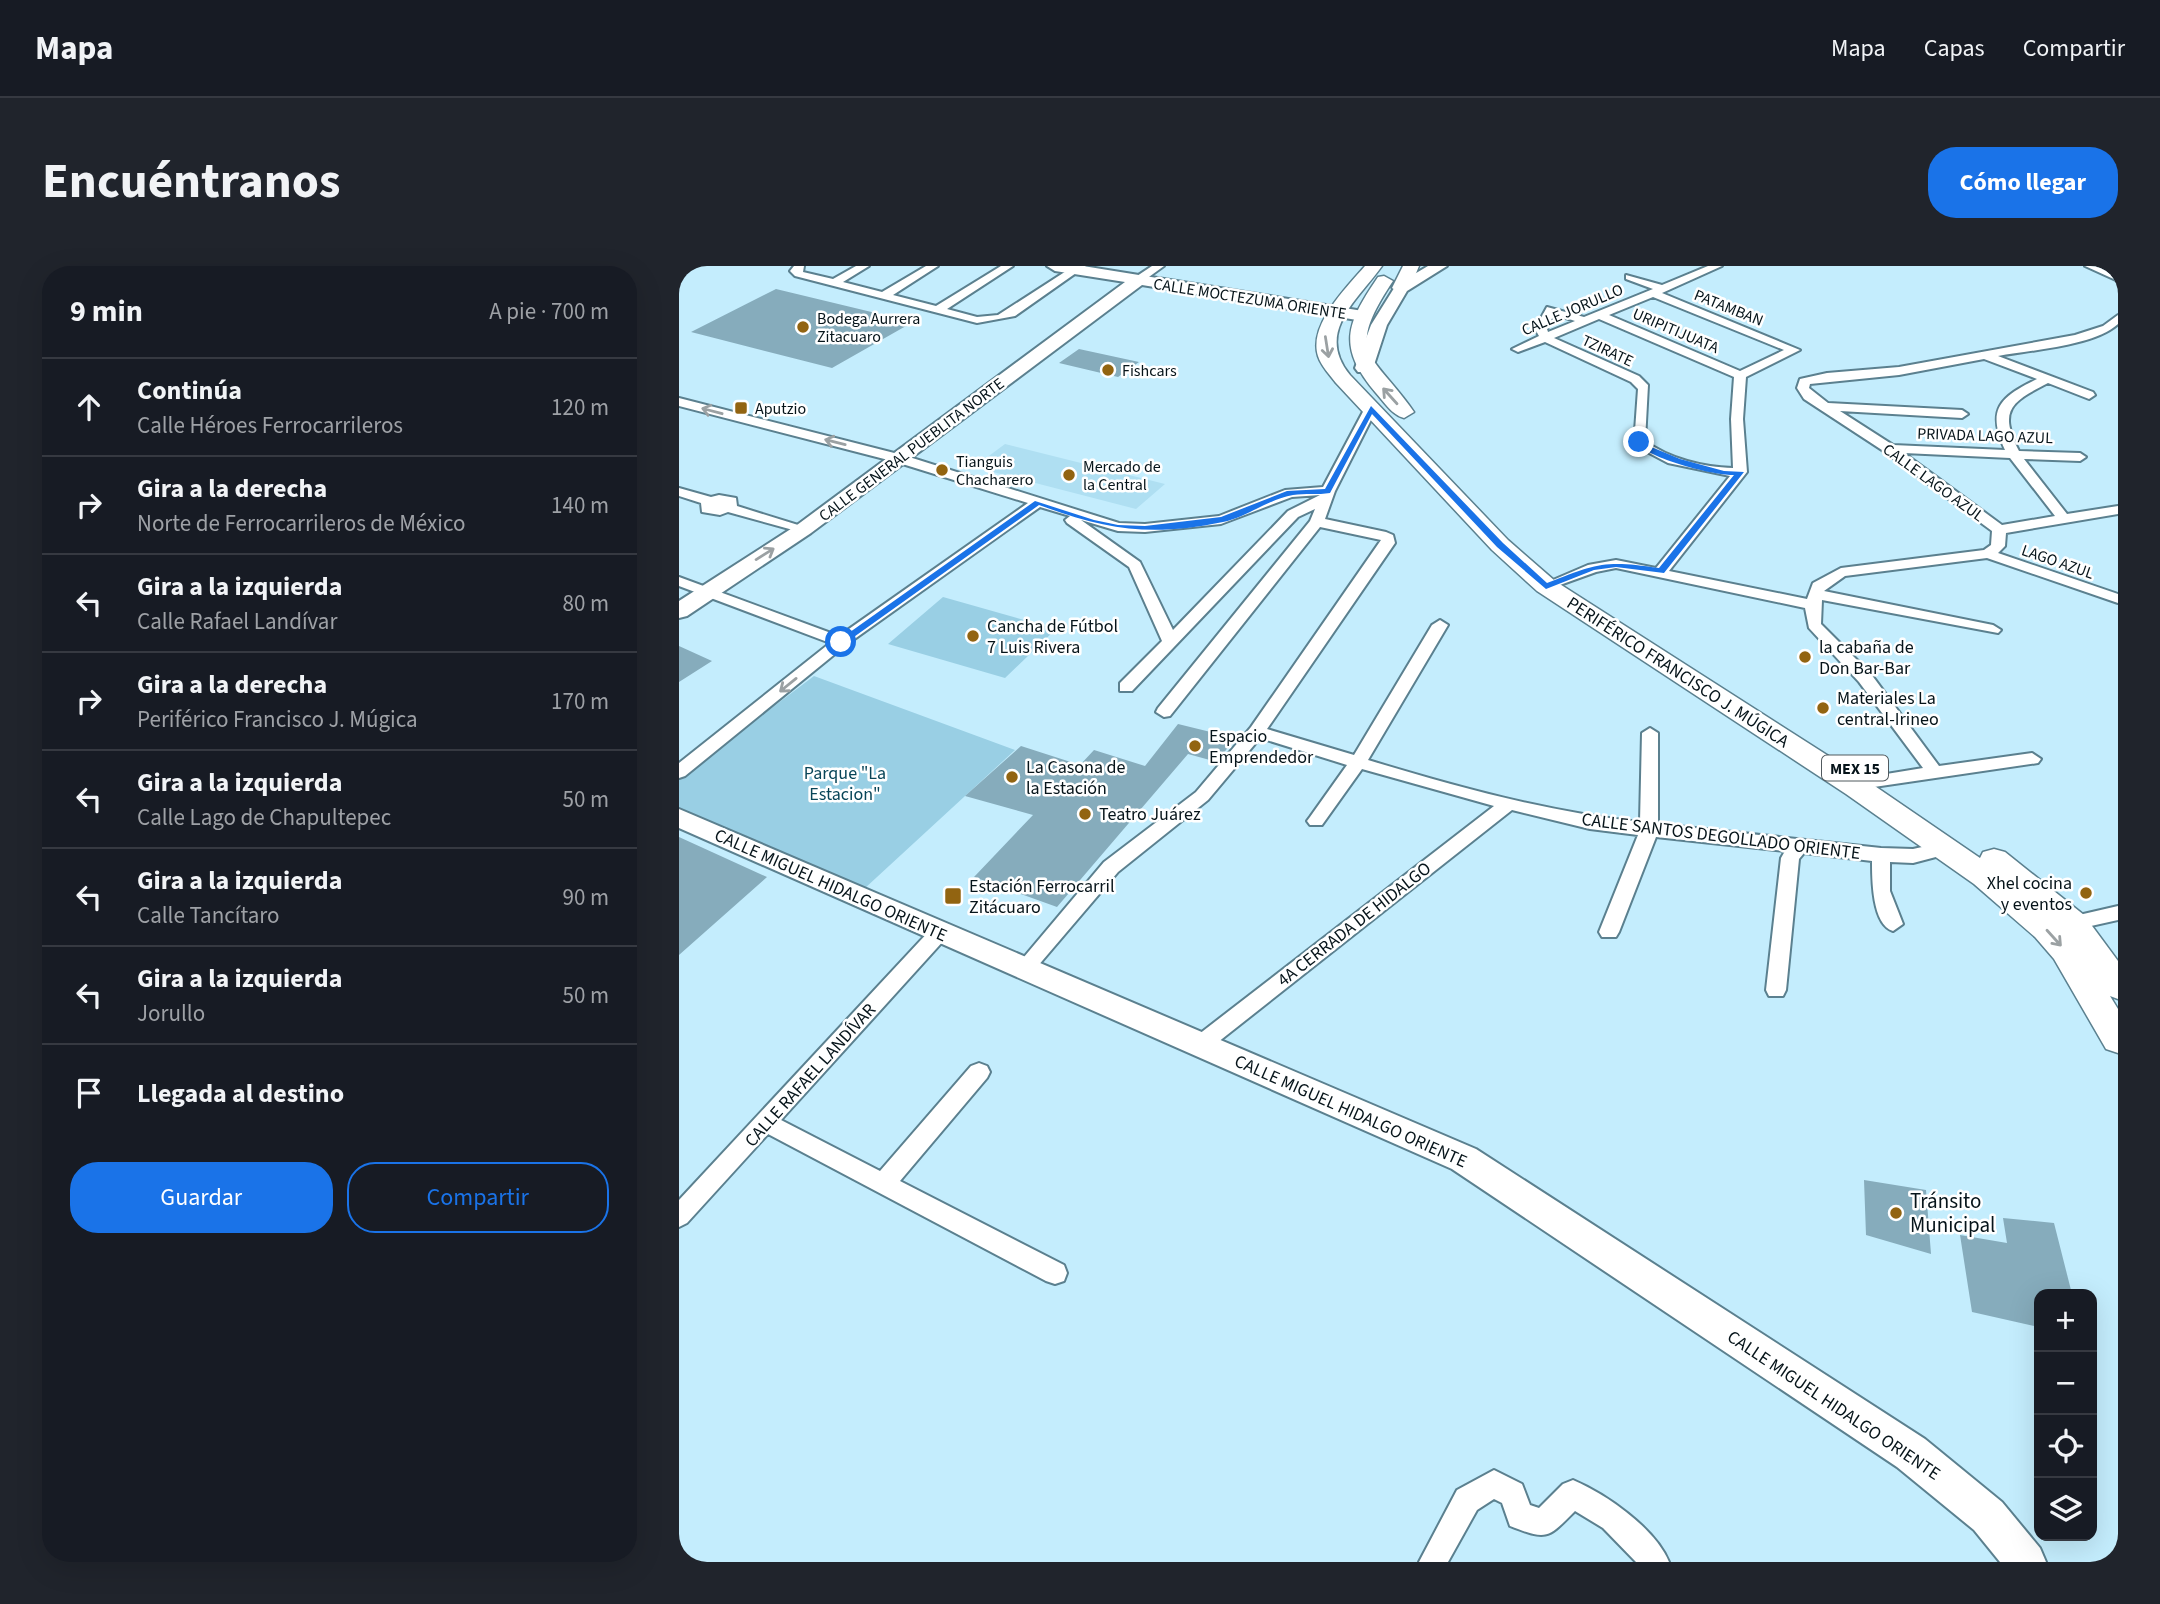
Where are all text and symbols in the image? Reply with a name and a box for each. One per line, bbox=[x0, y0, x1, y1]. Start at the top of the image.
text: Mapa bbox=[35, 25, 113, 72]
text: Mapa bbox=[1831, 31, 1886, 66]
text: Capas bbox=[1924, 31, 1985, 66]
text: Compartir bbox=[2023, 31, 2125, 66]
text: Encuéntranos bbox=[42, 147, 340, 217]
button: Cómo llegar bbox=[1928, 147, 2118, 218]
street label: CALLE MOCTEZUMA ORIENTE bbox=[1152, 273, 1348, 325]
street label: CALLE JORULLO bbox=[1518, 279, 1627, 341]
street label: PATAMBAN bbox=[1691, 284, 1767, 332]
text: 9 min bbox=[70, 290, 143, 333]
text: A pie · 700 m bbox=[489, 295, 609, 328]
street label: URIPITIJUATA bbox=[1629, 303, 1722, 359]
place label: Bodega Aurrera Zitacuaro bbox=[817, 308, 920, 348]
marker: Bodega Aurrera Zitacuaro bbox=[795, 319, 811, 335]
street label: TZIRATE bbox=[1578, 329, 1637, 372]
one-way arrow bbox=[1321, 335, 1334, 358]
place label: Fishcars bbox=[1122, 360, 1177, 382]
marker: Fishcars bbox=[1100, 362, 1116, 378]
text: Continúa bbox=[137, 372, 242, 409]
street label: CALLE GENERAL PUEBLITA NORTE bbox=[814, 373, 1009, 527]
icon: ahead bbox=[70, 388, 108, 426]
one-way arrow bbox=[1381, 388, 1398, 405]
text: 120 m bbox=[551, 391, 609, 424]
place label: Aputzio bbox=[755, 398, 806, 420]
marker: Aputzio bbox=[733, 400, 749, 416]
one-way arrow bbox=[701, 404, 724, 417]
text: Calle Héroes Ferrocarrileros bbox=[137, 409, 403, 442]
street label: PRIVADA LAGO AZUL bbox=[1917, 423, 2053, 449]
route end bbox=[1623, 426, 1654, 457]
one-way arrow bbox=[824, 435, 847, 448]
street label: CALLE LAGO AZUL bbox=[1878, 439, 1989, 527]
place label: Tianguis Chacharero bbox=[956, 451, 1033, 491]
place label: Mercado de la Central bbox=[1083, 456, 1161, 496]
marker: Tianguis Chacharero bbox=[934, 462, 950, 478]
marker: Mercado de la Central bbox=[1061, 467, 1077, 483]
text: Gira a la derecha bbox=[137, 470, 327, 507]
icon: right bbox=[70, 486, 108, 524]
text: 140 m bbox=[551, 489, 609, 522]
text: Norte de Ferrocarrileros de México bbox=[137, 507, 465, 540]
street label: LAGO AZUL bbox=[2019, 539, 2097, 585]
one-way arrow bbox=[754, 547, 774, 561]
text: Gira a la izquierda bbox=[137, 568, 342, 605]
icon: left bbox=[70, 584, 108, 622]
text: 80 m bbox=[562, 587, 609, 620]
street label: PERIFÉRICO FRANCISCO J. MÚGICA bbox=[1562, 591, 1794, 754]
text: Calle Rafael Landívar bbox=[137, 605, 337, 638]
place label: Cancha de Fútbol 7 Luis Rivera bbox=[987, 614, 1118, 660]
route start bbox=[825, 626, 856, 657]
marker: Cancha de Fútbol 7 Luis Rivera bbox=[965, 628, 981, 644]
place label: la cabaña de Don Bar-Bar bbox=[1819, 635, 1914, 681]
marker: la cabaña de Don Bar-Bar bbox=[1797, 649, 1813, 665]
text: Gira a la derecha bbox=[137, 666, 327, 703]
one-way arrow bbox=[779, 677, 797, 693]
icon: right bbox=[70, 682, 108, 720]
text: 170 m bbox=[551, 685, 609, 718]
place label: Materiales La central-Irineo bbox=[1837, 686, 1939, 732]
marker: Materiales La central-Irineo bbox=[1815, 700, 1831, 716]
text: Periférico Francisco J. Múgica bbox=[137, 703, 418, 736]
place label: Espacio Emprendedor bbox=[1209, 724, 1314, 770]
marker: Espacio Emprendedor bbox=[1187, 738, 1203, 754]
place label: La Casona de la Estación bbox=[1026, 755, 1126, 801]
road number: MEX 15 bbox=[1822, 755, 1888, 780]
park label: Parque "La Estacion" bbox=[804, 761, 886, 807]
text: Gira a la izquierda bbox=[137, 764, 342, 801]
marker: La Casona de la Estación bbox=[1004, 769, 1020, 785]
icon: left bbox=[70, 780, 108, 818]
text: 50 m bbox=[562, 783, 609, 816]
text: Calle Lago de Chapultepec bbox=[137, 801, 391, 834]
place label: Teatro Juárez bbox=[1099, 802, 1201, 827]
marker: Teatro Juárez bbox=[1077, 806, 1093, 822]
street label: CALLE SANTOS DEGOLLADO ORIENTE bbox=[1580, 807, 1862, 866]
street label: CALLE MIGUEL HIDALGO ORIENTE bbox=[710, 823, 951, 948]
street label: 4A CERRADA DE HIDALGO bbox=[1272, 856, 1437, 992]
text: Gira a la izquierda bbox=[137, 862, 342, 899]
place label: Xhel cocina y eventos bbox=[1987, 871, 2072, 917]
place label: Estación Ferrocarril Zitácuaro bbox=[969, 874, 1115, 920]
icon: left bbox=[70, 878, 108, 916]
text: 90 m bbox=[562, 881, 609, 914]
marker: Xhel cocina y eventos bbox=[2078, 885, 2094, 901]
marker: Estación Ferrocarril Zitácuaro bbox=[943, 886, 963, 906]
text: Calle Tancítaro bbox=[137, 899, 280, 932]
one-way arrow bbox=[2046, 929, 2062, 947]
text: Gira a la izquierda bbox=[137, 960, 342, 997]
icon: left bbox=[70, 976, 108, 1014]
text: 50 m bbox=[562, 979, 609, 1012]
text: Jorullo bbox=[137, 997, 205, 1030]
street label: CALLE RAFAEL LANDÍVAR bbox=[739, 998, 882, 1153]
street label: CALLE MIGUEL HIDALGO ORIENTE bbox=[1230, 1049, 1471, 1174]
icon: arrive bbox=[70, 1074, 108, 1112]
text: Llegada al destino bbox=[137, 1075, 344, 1112]
button: Guardar bbox=[70, 1162, 333, 1233]
button: Compartir bbox=[347, 1162, 609, 1233]
place label: Tránsito Municipal bbox=[1910, 1186, 1995, 1240]
marker: Tránsito Municipal bbox=[1888, 1205, 1904, 1221]
map controls bbox=[2034, 1289, 2097, 1541]
button: + bbox=[2034, 1289, 2097, 1352]
street label: CALLE MIGUEL HIDALGO ORIENTE bbox=[1722, 1325, 1945, 1486]
button: − bbox=[2034, 1352, 2097, 1415]
button: locate bbox=[2034, 1415, 2097, 1478]
button: layers bbox=[2034, 1478, 2097, 1541]

